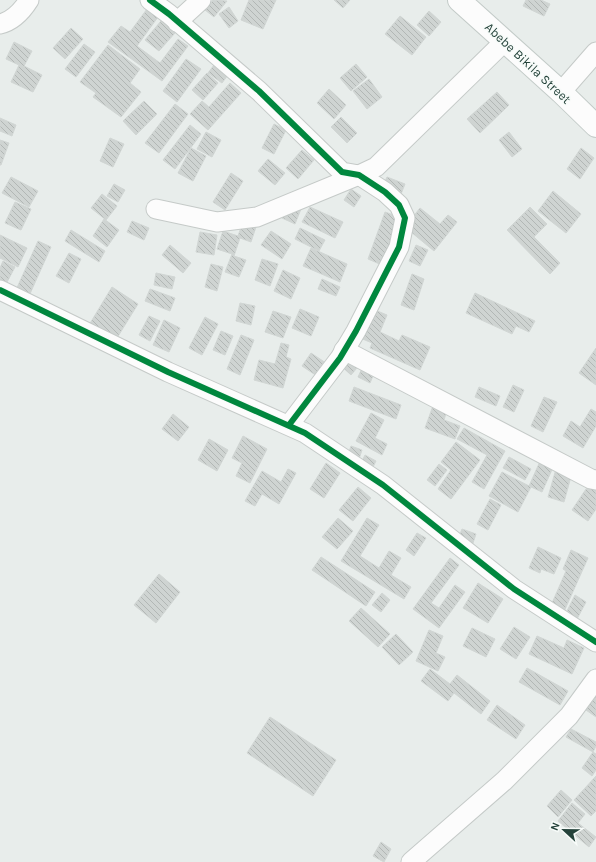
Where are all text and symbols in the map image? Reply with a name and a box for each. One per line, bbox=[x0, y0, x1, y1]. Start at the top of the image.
street label: Abebe Bikila Street bbox=[482, 19, 574, 107]
north arrow bbox=[544, 810, 584, 850]
text: N bbox=[548, 820, 563, 833]

